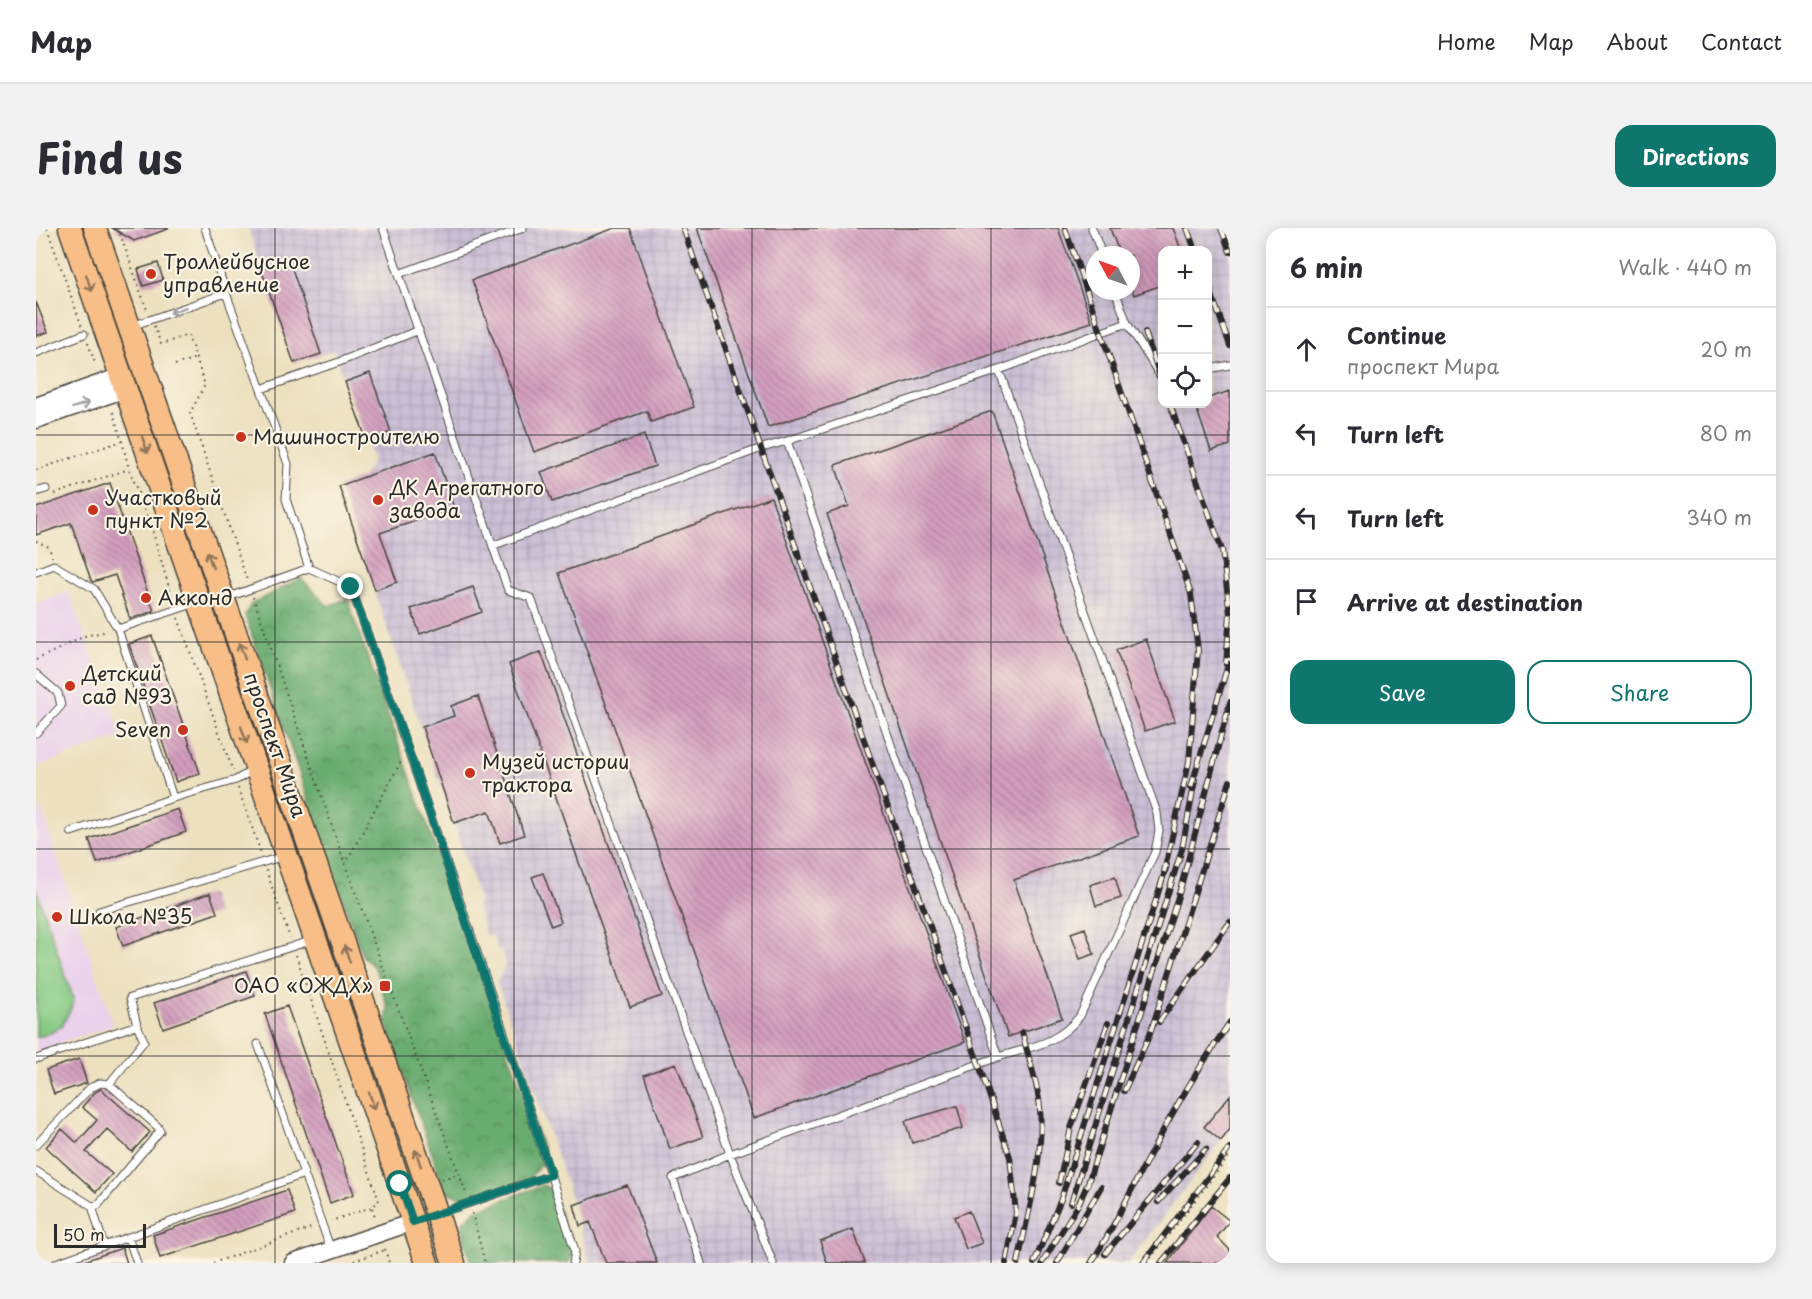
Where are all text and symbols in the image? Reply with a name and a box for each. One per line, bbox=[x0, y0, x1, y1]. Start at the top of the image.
text: Map bbox=[30, 20, 92, 63]
text: Home bbox=[1437, 25, 1496, 57]
text: Map bbox=[1529, 25, 1574, 57]
text: About bbox=[1607, 25, 1668, 57]
text: Contact bbox=[1701, 25, 1782, 57]
text: Find us bbox=[36, 125, 183, 188]
button: Directions bbox=[1615, 125, 1776, 187]
place label: Троллейбусное управление bbox=[163, 246, 310, 299]
north arrow bbox=[1086, 246, 1140, 300]
map controls bbox=[1158, 246, 1212, 408]
button: + bbox=[1158, 246, 1212, 300]
text: 6 min bbox=[1290, 248, 1363, 287]
text: Walk · 440 m bbox=[1619, 252, 1752, 282]
marker: Троллейбусное управление bbox=[144, 267, 158, 281]
one-way arrow bbox=[85, 273, 96, 292]
button: − bbox=[1158, 300, 1212, 354]
one-way arrow bbox=[169, 305, 188, 316]
text: Continue bbox=[1347, 318, 1446, 351]
icon: ahead bbox=[1290, 333, 1323, 366]
text: 20 m bbox=[1700, 334, 1752, 364]
text: проспект Мира bbox=[1347, 351, 1499, 381]
button: locate bbox=[1158, 354, 1212, 408]
one-way arrow bbox=[71, 398, 90, 409]
icon: left bbox=[1290, 417, 1323, 450]
text: Turn left bbox=[1347, 417, 1444, 450]
text: 80 m bbox=[1700, 418, 1752, 448]
place label: Машиностроителю bbox=[253, 421, 440, 451]
marker: Машиностроителю bbox=[234, 430, 248, 444]
one-way arrow bbox=[140, 435, 151, 454]
place label: ДК Агрегатного завода bbox=[389, 472, 544, 525]
place label: Участковый пункт №2 bbox=[105, 482, 222, 535]
marker: ДК Агрегатного завода bbox=[371, 493, 385, 507]
icon: left bbox=[1290, 501, 1323, 534]
text: Turn left bbox=[1347, 501, 1444, 534]
text: 340 m bbox=[1687, 502, 1752, 532]
marker: Участковый пункт №2 bbox=[86, 503, 100, 517]
one-way arrow bbox=[204, 551, 215, 570]
route end bbox=[337, 573, 363, 599]
place label: Акконд bbox=[158, 582, 233, 612]
icon: arrive bbox=[1290, 585, 1323, 618]
text: Arrive at destination bbox=[1347, 585, 1583, 618]
marker: Акконд bbox=[139, 591, 153, 605]
one-way arrow bbox=[235, 642, 246, 661]
place label: Детский сад №93 bbox=[81, 658, 172, 711]
button: Save bbox=[1290, 660, 1515, 724]
button: Share bbox=[1527, 660, 1752, 724]
street label: проспект Мира bbox=[237, 668, 315, 822]
marker: Детский сад №93 bbox=[63, 679, 77, 693]
place label: Seven bbox=[115, 714, 171, 744]
marker: Seven bbox=[176, 723, 190, 737]
one-way arrow bbox=[239, 725, 250, 743]
place label: Музей истории трактора bbox=[482, 746, 629, 799]
marker: Музей истории трактора bbox=[463, 766, 477, 780]
place label: Школа №35 bbox=[69, 901, 192, 931]
marker: Школа №35 bbox=[50, 910, 64, 924]
one-way arrow bbox=[341, 945, 352, 964]
place label: ОАО «ОЖДХ» bbox=[234, 970, 373, 1000]
marker: ОАО «ОЖДХ» bbox=[378, 979, 392, 993]
one-way arrow bbox=[367, 1091, 378, 1110]
one-way arrow bbox=[411, 1150, 422, 1168]
route start bbox=[386, 1170, 412, 1196]
scale bar bbox=[54, 1221, 146, 1248]
text: 50 m bbox=[63, 1222, 104, 1246]

